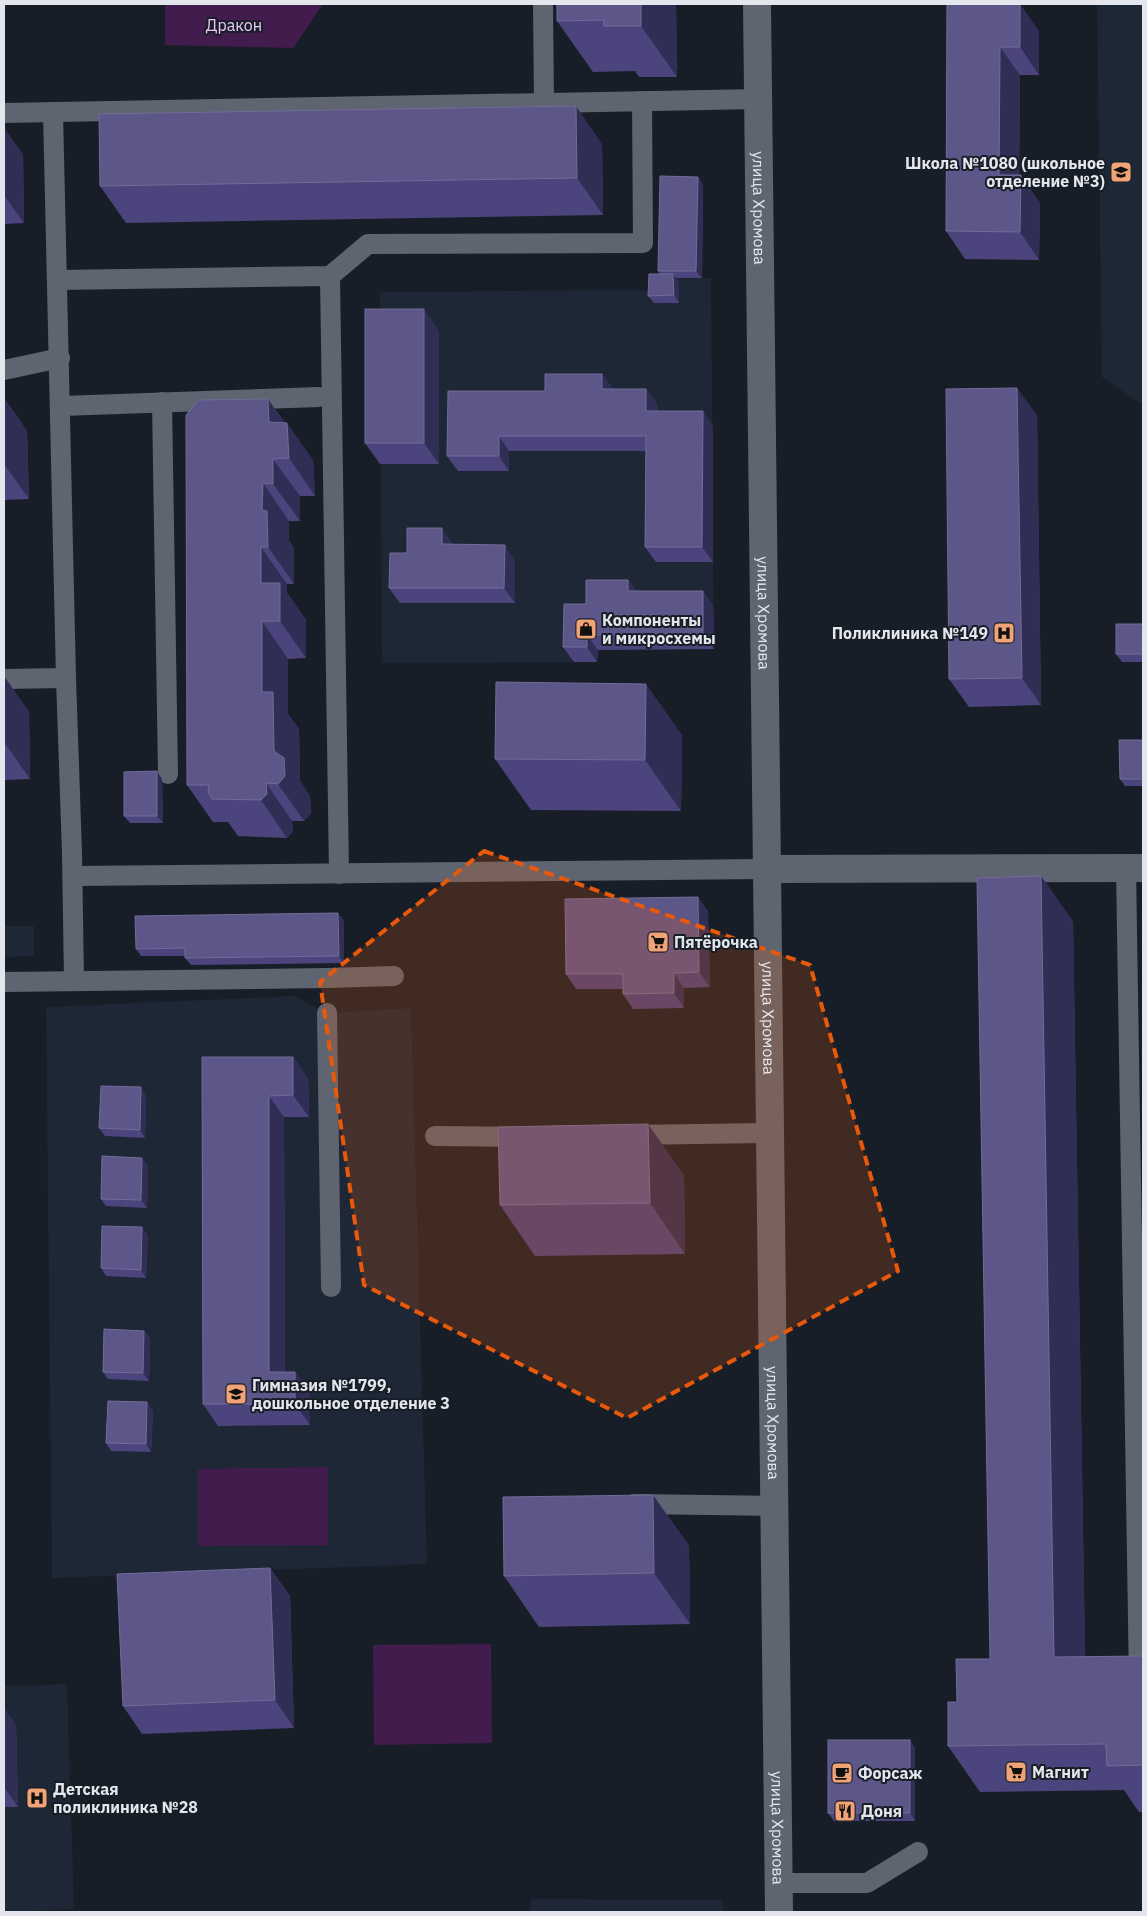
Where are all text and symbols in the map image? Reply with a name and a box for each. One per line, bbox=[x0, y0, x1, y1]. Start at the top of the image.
park label: Дракон bbox=[206, 15, 262, 35]
street label: улица Хромова bbox=[749, 151, 770, 265]
place label: Школа №1080 (школьное отделение №3) bbox=[905, 153, 1105, 191]
school or university icon: Школа №1080 (школьное отделение №3) bbox=[1109, 160, 1133, 184]
street label: улица Хромова bbox=[753, 556, 775, 670]
place label: Компоненты и микросхемы bbox=[602, 610, 716, 648]
shop icon: Компоненты и микросхемы bbox=[574, 617, 598, 641]
hospital icon: Поликлиника №149 bbox=[992, 621, 1016, 645]
place label: Поликлиника №149 bbox=[832, 623, 988, 643]
supermarket icon: Пятёрочка bbox=[646, 930, 670, 954]
place label: Пятёрочка bbox=[674, 932, 758, 952]
street label: улица Хромова bbox=[758, 961, 779, 1075]
street label: улица Хромова bbox=[763, 1366, 784, 1480]
place label: Гимназия №1799, дошкольное отделение 3 bbox=[252, 1375, 450, 1413]
school or university icon: Гимназия №1799, дошкольное отделение 3 bbox=[224, 1382, 248, 1406]
supermarket icon: Магнит bbox=[1004, 1760, 1028, 1784]
cafe icon: Форсаж bbox=[830, 1761, 854, 1785]
place label: Магнит bbox=[1032, 1762, 1089, 1782]
place label: Форсаж bbox=[858, 1763, 923, 1783]
street label: улица Хромова bbox=[767, 1771, 789, 1885]
place label: Детская поликлиника №28 bbox=[53, 1779, 198, 1817]
hospital icon: Детская поликлиника №28 bbox=[25, 1786, 49, 1810]
restaurant icon: Доня bbox=[833, 1799, 857, 1823]
place label: Доня bbox=[861, 1801, 902, 1821]

